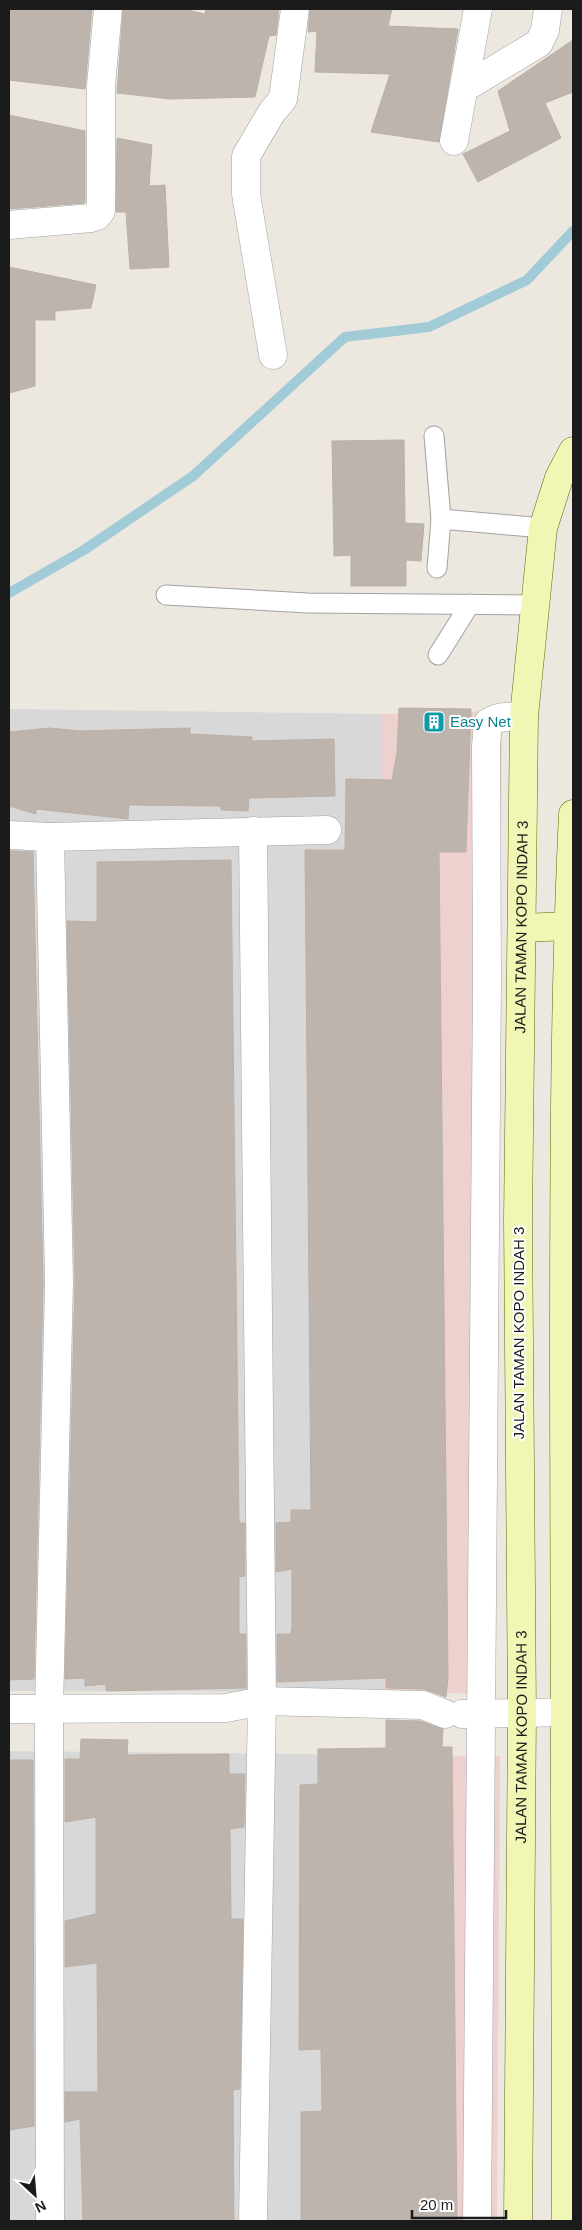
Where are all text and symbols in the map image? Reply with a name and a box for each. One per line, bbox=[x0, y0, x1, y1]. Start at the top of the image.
building icon: Easy Net bbox=[422, 710, 446, 734]
place label: Easy Net bbox=[450, 713, 512, 730]
street label: JALAN TAMAN KOPO INDAH 3 bbox=[511, 820, 531, 1034]
street label: JALAN TAMAN KOPO INDAH 3 bbox=[510, 1227, 527, 1439]
street label: JALAN TAMAN KOPO INDAH 3 bbox=[512, 1630, 530, 1844]
north arrow bbox=[10, 2170, 60, 2220]
scale bar bbox=[412, 2188, 506, 2220]
text: 20 m bbox=[420, 2196, 453, 2213]
text: N bbox=[33, 2197, 49, 2216]

